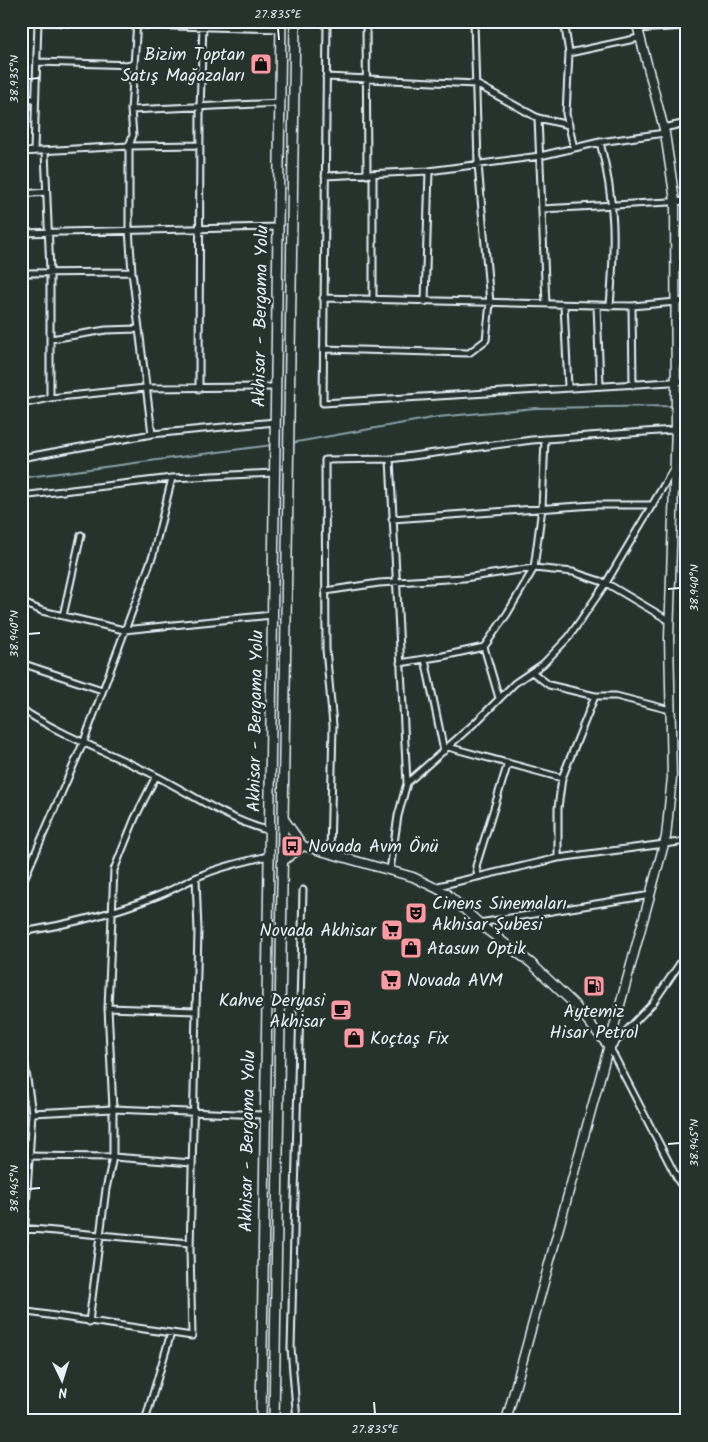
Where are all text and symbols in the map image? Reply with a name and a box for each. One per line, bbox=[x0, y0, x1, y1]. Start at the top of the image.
text: 27.835°E bbox=[255, 5, 302, 24]
place label: Bizim Toptan Satış Mağazaları bbox=[121, 41, 245, 91]
shop icon: Bizim Toptan Satış Mağazaları bbox=[249, 52, 273, 76]
text: 38.935°N bbox=[5, 55, 24, 103]
street label: Akhisar - Bergama Yolu bbox=[245, 224, 278, 407]
text: 38.940°N bbox=[685, 564, 704, 612]
text: 38.940°N bbox=[5, 610, 24, 658]
street label: Akhisar - Bergama Yolu bbox=[240, 629, 273, 812]
place label: Novada Avm Önü bbox=[308, 833, 439, 862]
bus stop icon: Novada Avm Önü bbox=[280, 834, 304, 858]
place label: Cinens Sinemaları Akhisar Şubesi bbox=[432, 890, 567, 940]
theatre icon: Cinens Sinemaları Akhisar Şubesi bbox=[404, 901, 428, 925]
place label: Novada Akhisar bbox=[260, 917, 377, 946]
supermarket icon: Novada Akhisar bbox=[380, 918, 404, 942]
place label: Atasun Optik bbox=[427, 935, 526, 964]
shop icon: Atasun Optik bbox=[399, 936, 423, 960]
place label: Novada AVM bbox=[407, 967, 504, 996]
supermarket icon: Novada AVM bbox=[379, 968, 403, 992]
fuel station icon: Aytemiz Hisar Petrol bbox=[582, 974, 606, 998]
place label: Kahve Deryasi Akhisar bbox=[219, 987, 326, 1037]
cafe icon: Kahve Deryasi Akhisar bbox=[329, 998, 353, 1022]
place label: Aytemiz Hisar Petrol bbox=[550, 998, 639, 1048]
place label: Koçtaş Fix bbox=[370, 1025, 449, 1054]
shop icon: Koçtaş Fix bbox=[342, 1026, 366, 1050]
street label: Akhisar - Bergama Yolu bbox=[232, 1049, 265, 1232]
text: 38.945°N bbox=[685, 1119, 704, 1167]
text: 38.945°N bbox=[5, 1165, 24, 1213]
north arrow bbox=[38, 1354, 88, 1404]
text: N bbox=[58, 1381, 68, 1403]
text: 27.835°E bbox=[352, 1420, 399, 1439]

